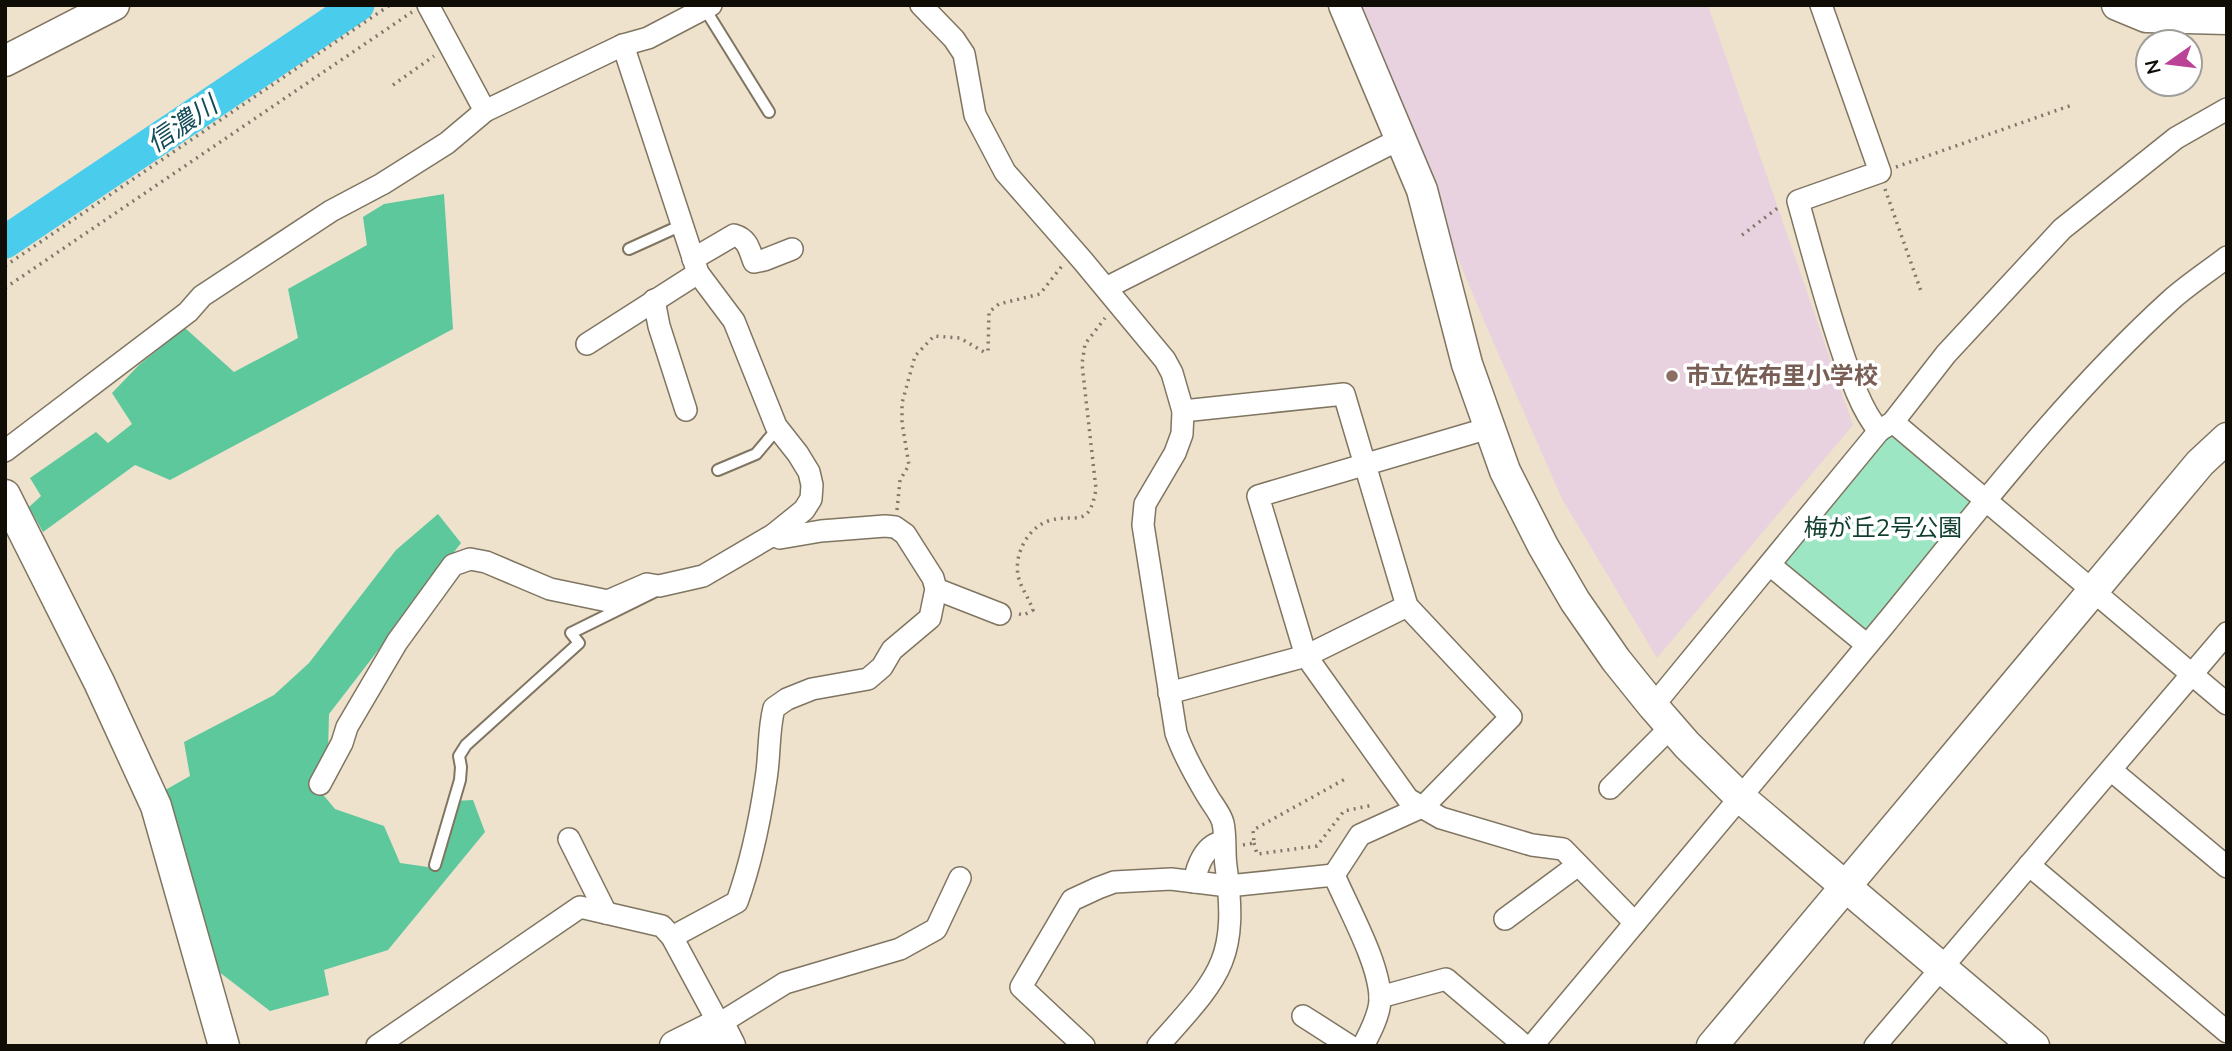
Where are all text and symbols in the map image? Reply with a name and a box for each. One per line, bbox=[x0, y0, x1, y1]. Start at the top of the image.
north arrow bbox=[2134, 28, 2204, 98]
text: N bbox=[2139, 57, 2168, 77]
water label: 信濃川 bbox=[140, 86, 227, 161]
place label: 市立佐布里小学校 bbox=[1686, 360, 1878, 392]
marker: 市立佐布里小学校 bbox=[1664, 368, 1680, 384]
park label: 梅が丘2号公園 bbox=[1804, 512, 1962, 544]

